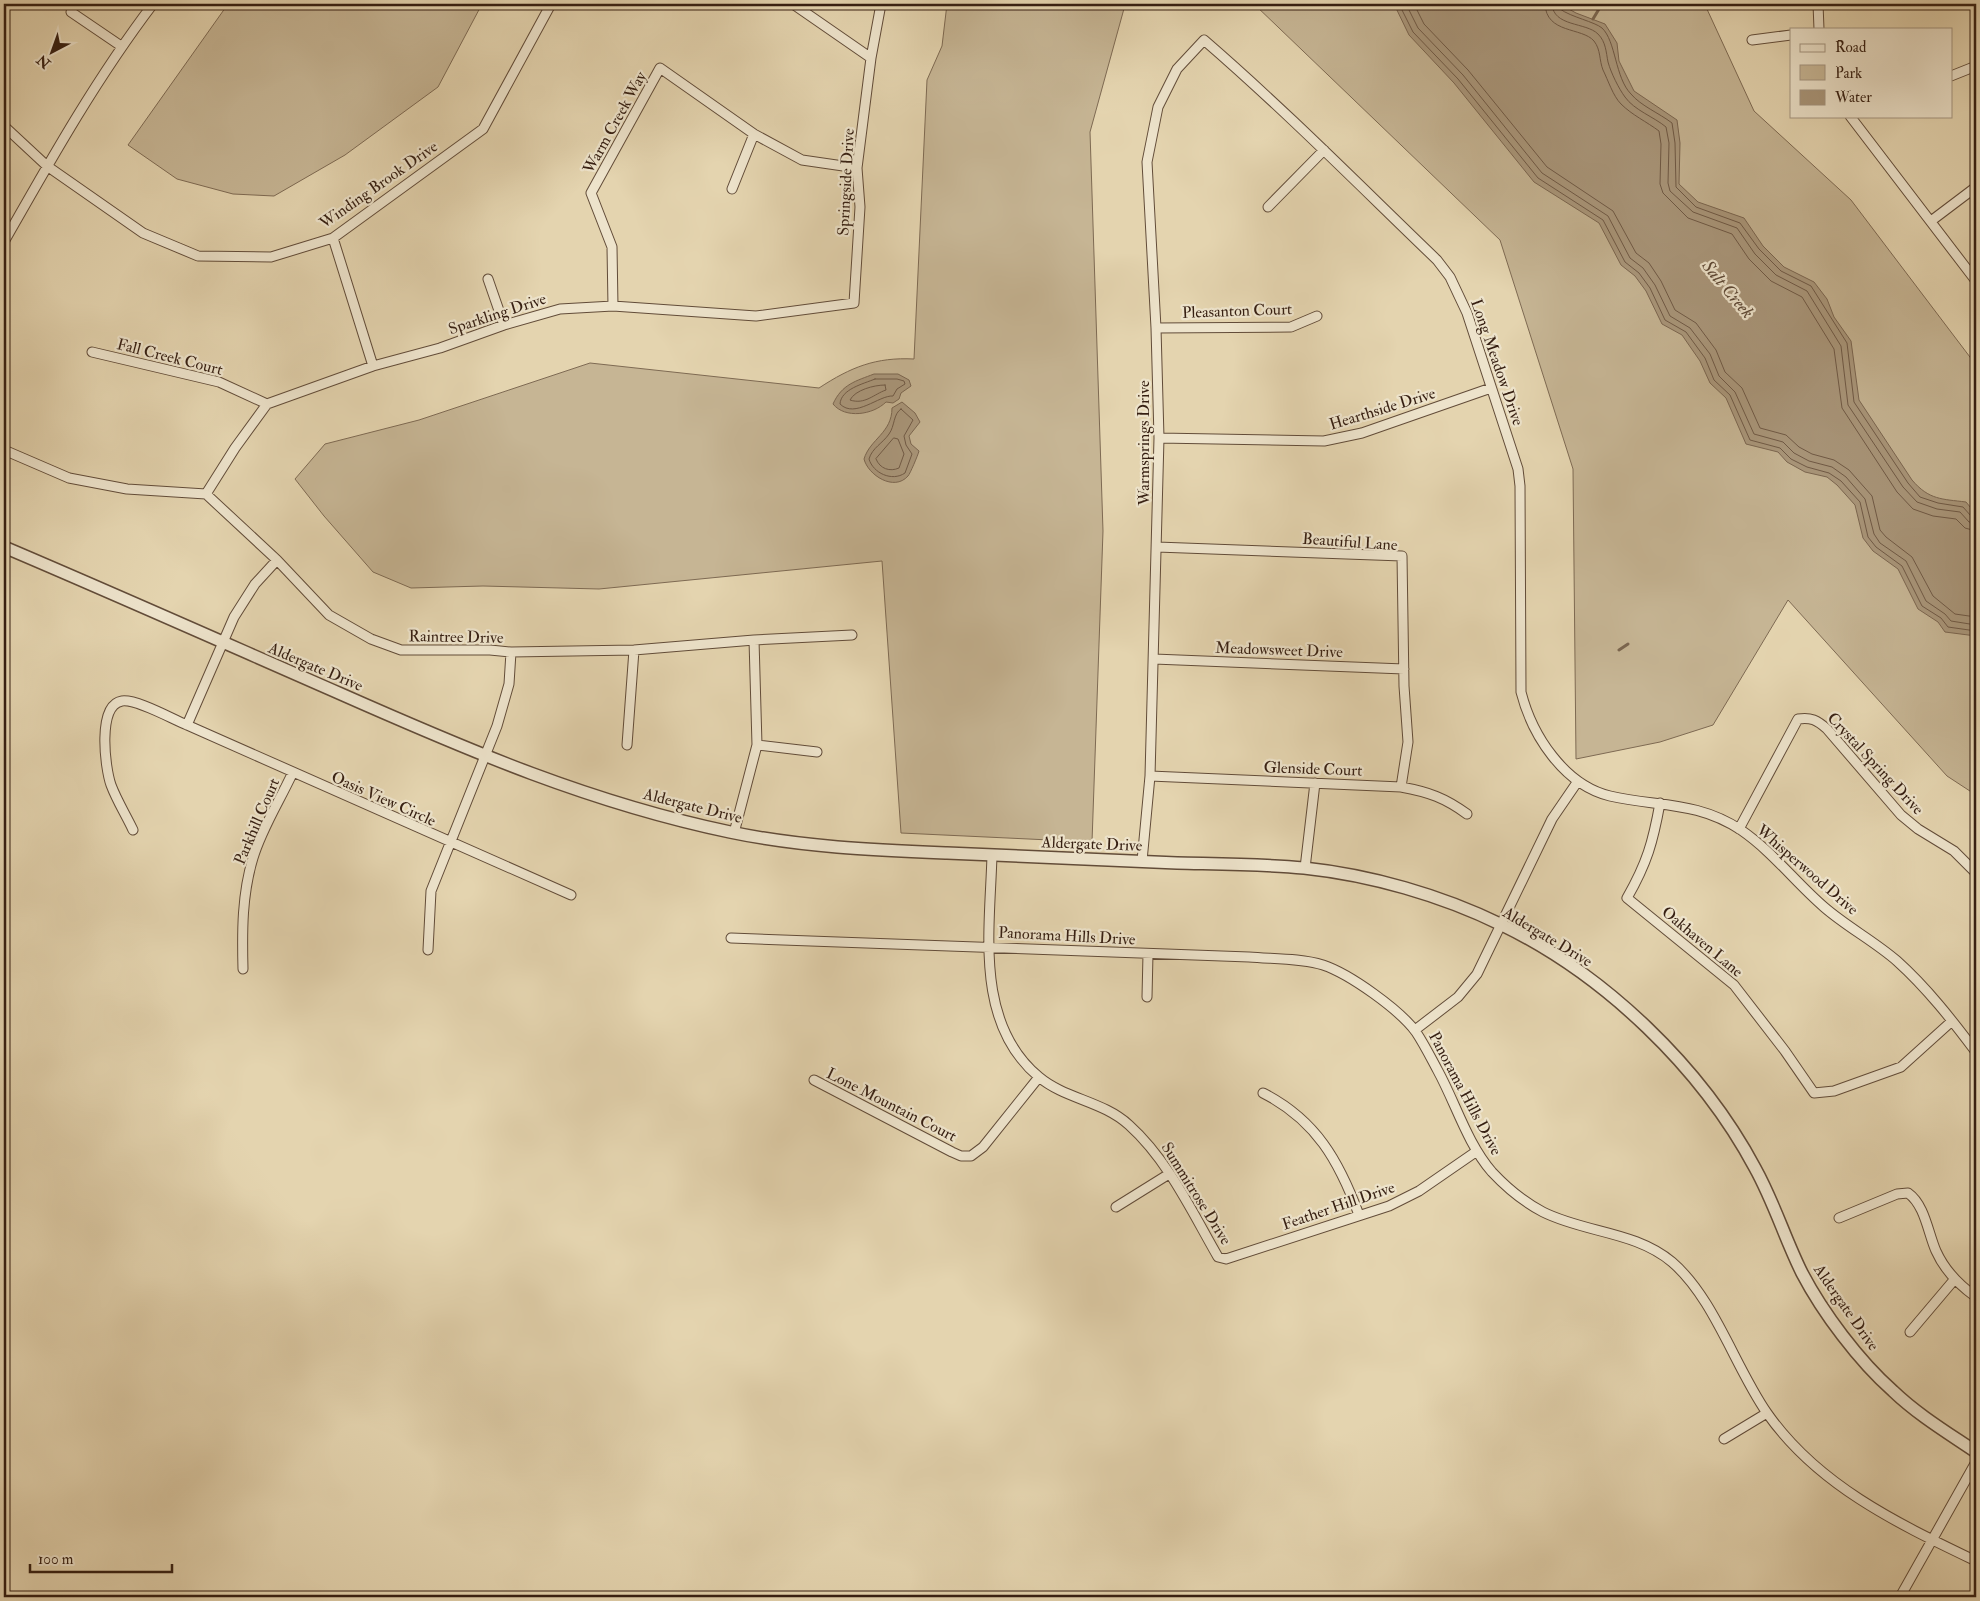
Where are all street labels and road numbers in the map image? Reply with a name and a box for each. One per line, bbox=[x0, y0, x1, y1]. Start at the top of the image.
street label: Warm Creek Way bbox=[578, 67, 652, 178]
street label: Springside Drive bbox=[833, 128, 860, 236]
street label: Winding Brook Drive bbox=[315, 136, 442, 234]
street label: Sparkling Drive bbox=[446, 289, 549, 340]
street label: Long Meadow Drive bbox=[1466, 296, 1528, 429]
street label: Pleasanton Court bbox=[1182, 299, 1292, 323]
street label: Fall Creek Court bbox=[115, 334, 225, 380]
street label: Warmsprings Drive bbox=[1134, 380, 1155, 507]
street label: Hearthside Drive bbox=[1327, 383, 1438, 435]
street label: Beautiful Lane bbox=[1302, 529, 1399, 555]
street label: Raintree Drive bbox=[408, 626, 504, 648]
street label: Aldergate Drive bbox=[264, 638, 366, 696]
street label: Meadowsweet Drive bbox=[1215, 638, 1343, 662]
street label: Crystal Spring Drive bbox=[1822, 708, 1928, 820]
street label: Glenside Court bbox=[1263, 757, 1363, 781]
street label: Oasis View Circle bbox=[328, 767, 439, 831]
street label: Parkhill Court bbox=[230, 775, 284, 868]
street label: Aldergate Drive bbox=[640, 784, 744, 828]
street label: Whisperwood Drive bbox=[1751, 819, 1863, 920]
street label: Aldergate Drive bbox=[1040, 832, 1143, 856]
street label: Aldergate Drive bbox=[1498, 902, 1596, 972]
street label: Oakhaven Lane bbox=[1658, 902, 1747, 982]
street label: Panorama Hills Drive bbox=[998, 922, 1136, 950]
street label: Panorama Hills Drive bbox=[1424, 1028, 1506, 1159]
street label: Lone Mountain Court bbox=[823, 1063, 960, 1146]
street label: Summitrose Drive bbox=[1157, 1139, 1236, 1249]
street label: Feather Hill Drive bbox=[1279, 1177, 1398, 1235]
street label: Aldergate Drive bbox=[1808, 1260, 1884, 1355]

